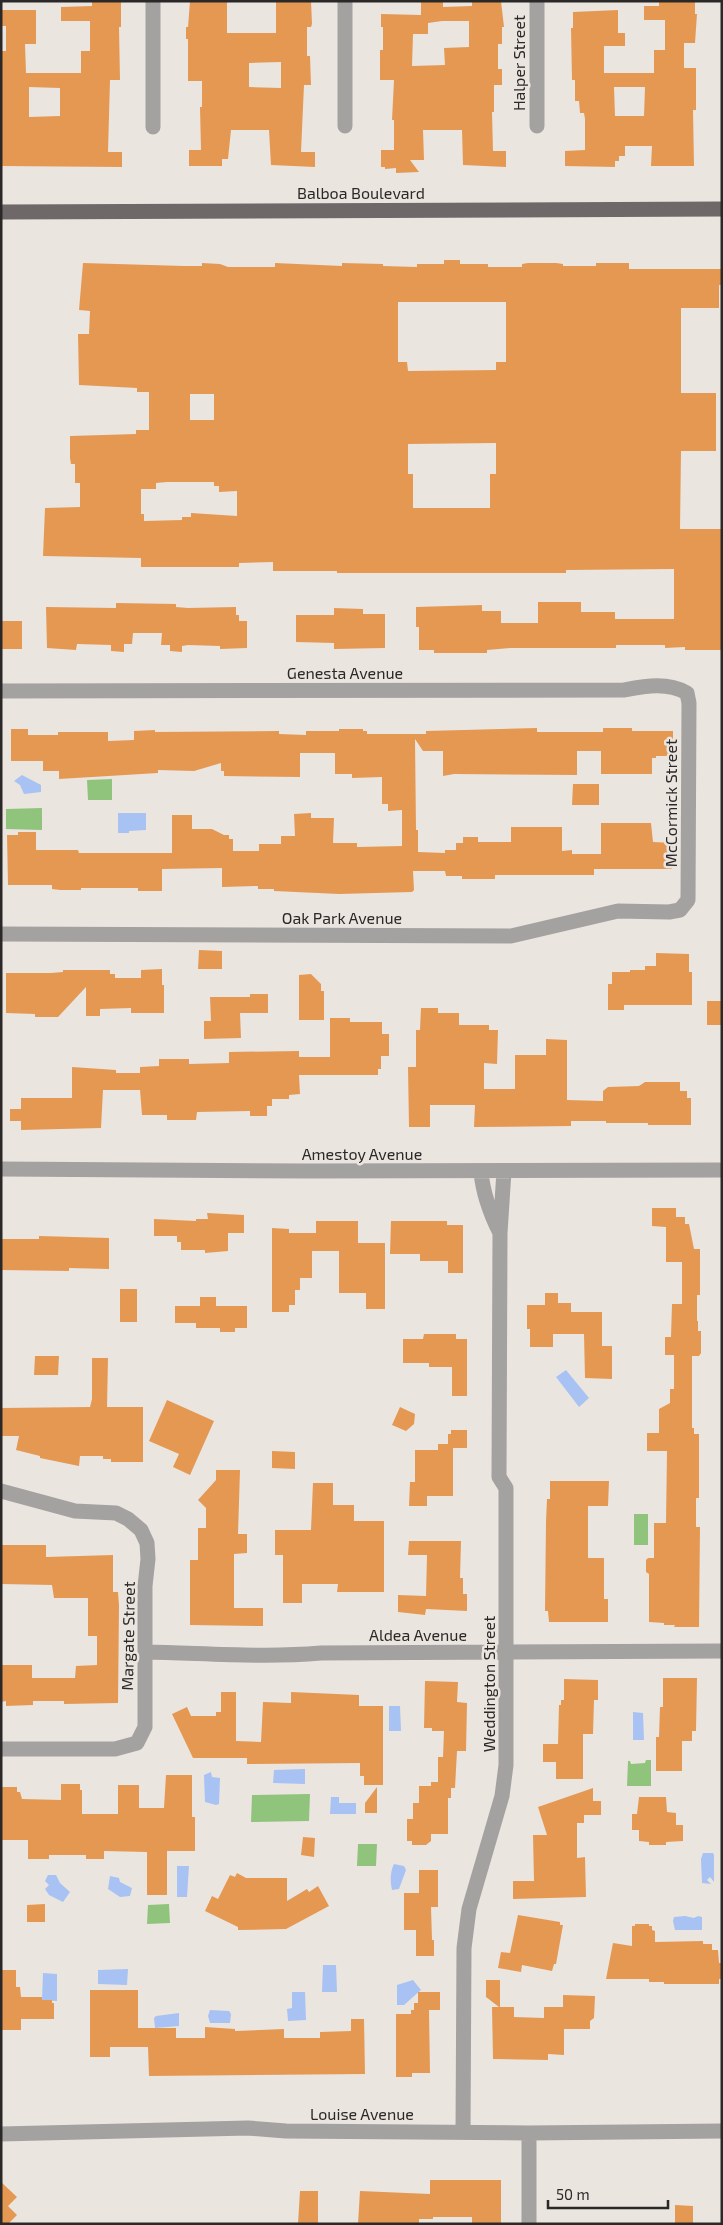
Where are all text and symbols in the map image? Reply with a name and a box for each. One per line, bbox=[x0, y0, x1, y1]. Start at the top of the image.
street label: Halper Street bbox=[509, 15, 528, 111]
street label: Balboa Boulevard bbox=[297, 183, 425, 202]
street label: Genesta Avenue bbox=[287, 663, 403, 682]
street label: McCormick Street bbox=[661, 739, 680, 867]
street label: Oak Park Avenue bbox=[282, 908, 402, 927]
street label: Amestoy Avenue bbox=[302, 1144, 422, 1163]
street label: Margate Street bbox=[117, 1581, 138, 1691]
street label: Weddington Street bbox=[479, 1616, 498, 1752]
street label: Aldea Avenue bbox=[369, 1625, 467, 1644]
street label: Louise Avenue bbox=[310, 2104, 414, 2123]
scale bar bbox=[548, 2178, 668, 2210]
text: 50 m bbox=[556, 2185, 590, 2203]

